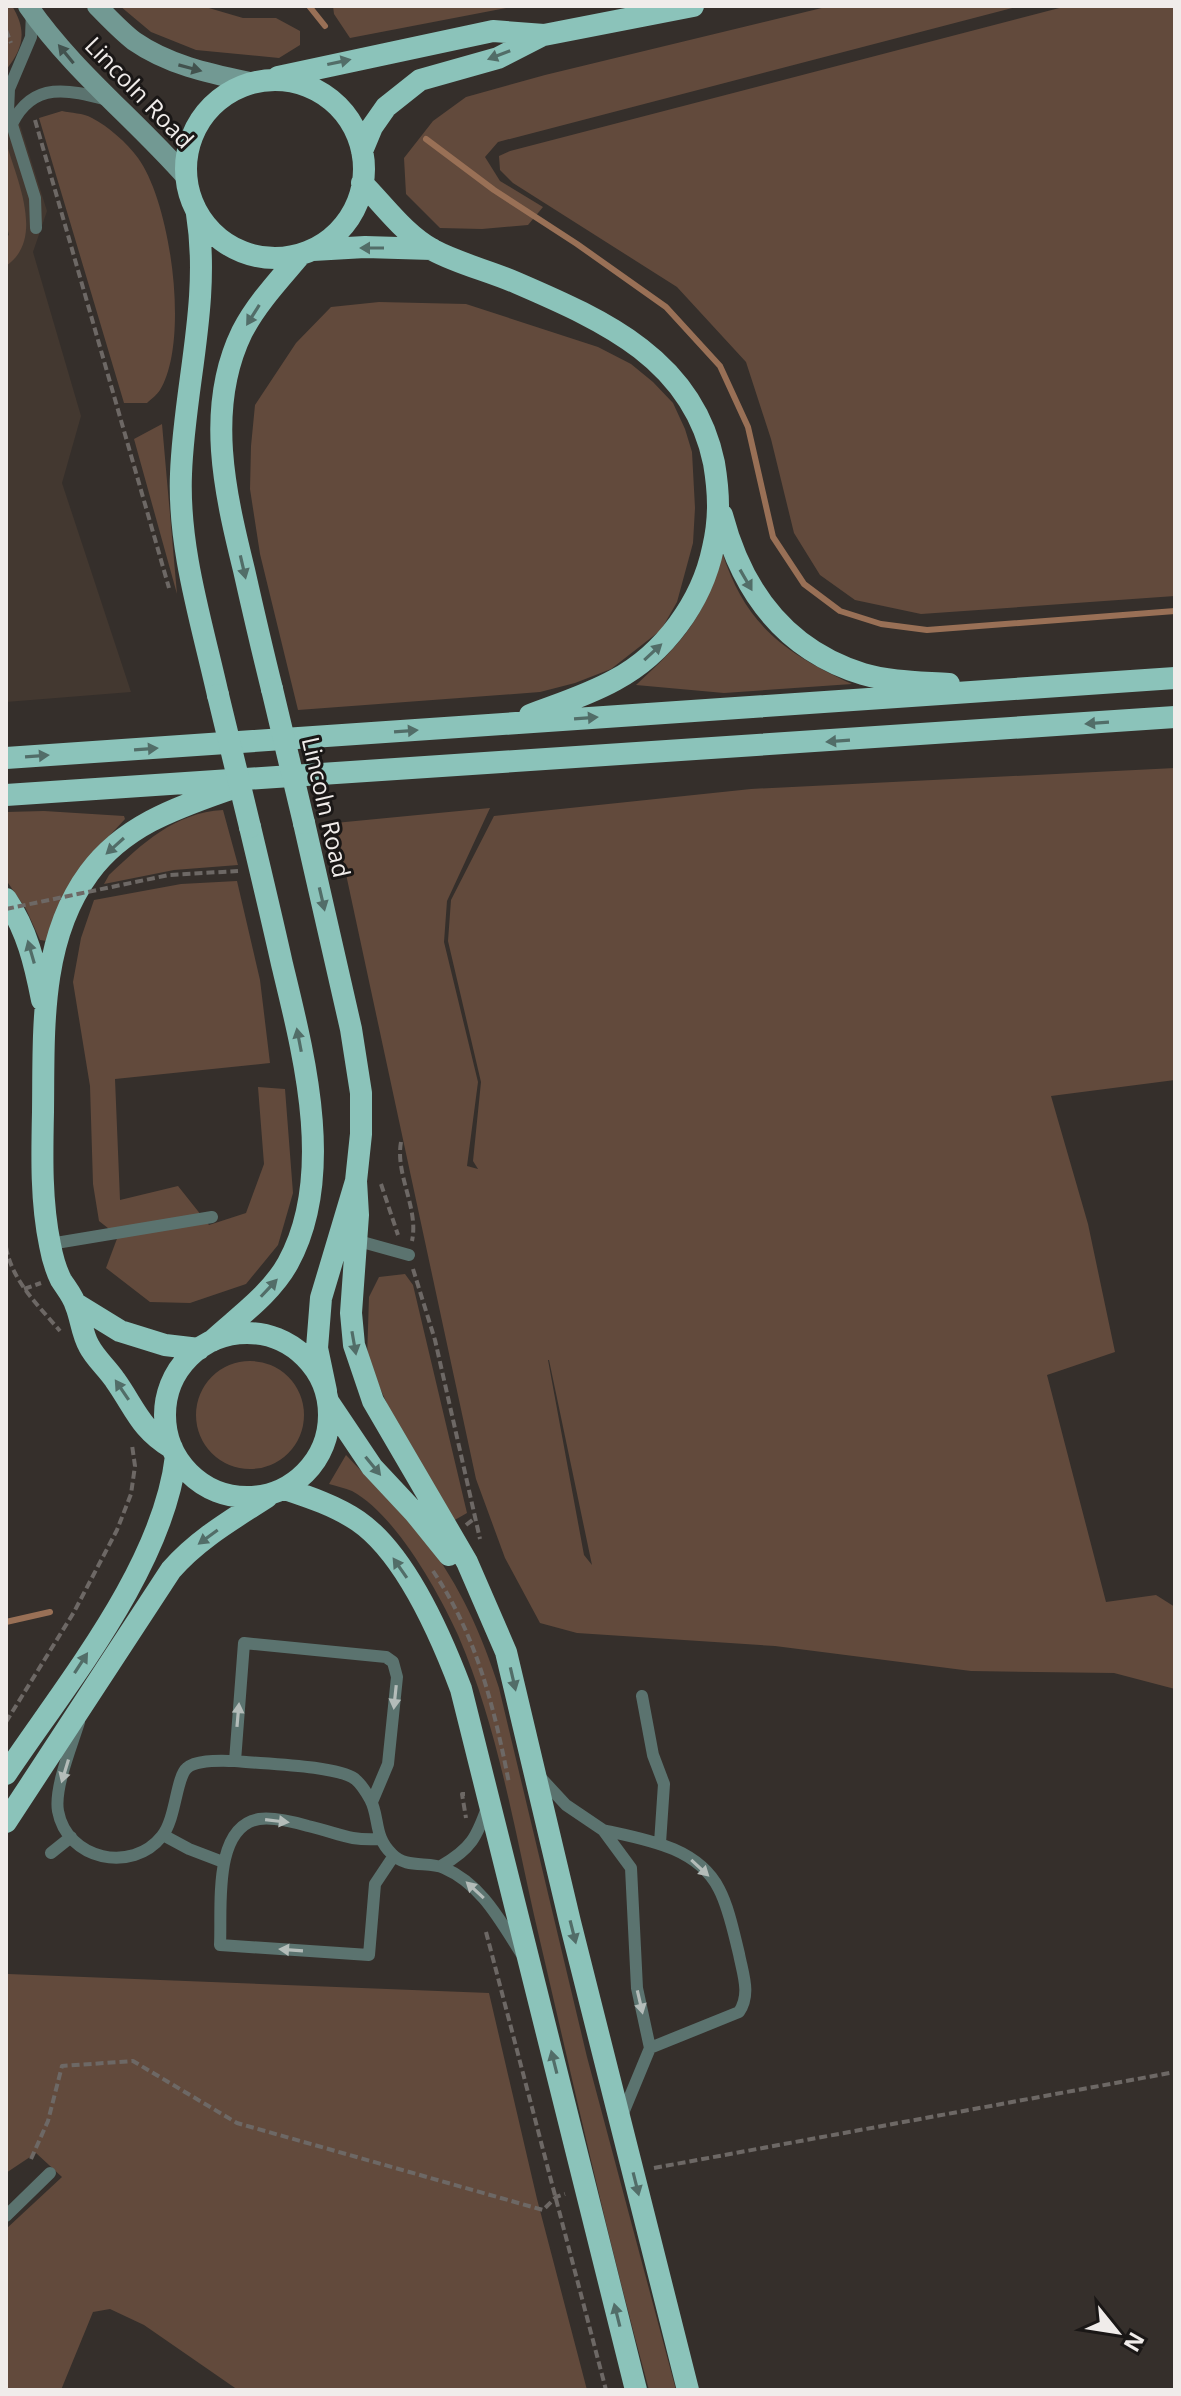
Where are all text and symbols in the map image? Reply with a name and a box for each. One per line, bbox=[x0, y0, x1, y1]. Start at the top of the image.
street label: Lincoln Road bbox=[78, 29, 202, 155]
one-way arrow bbox=[59, 44, 75, 64]
one-way arrow bbox=[487, 49, 511, 62]
one-way arrow bbox=[327, 55, 352, 68]
one-way arrow bbox=[177, 62, 202, 74]
one-way arrow bbox=[359, 241, 384, 254]
one-way arrow bbox=[246, 304, 260, 326]
one-way arrow bbox=[237, 555, 250, 580]
one-way arrow bbox=[739, 568, 753, 591]
one-way arrow bbox=[643, 644, 662, 662]
one-way arrow bbox=[574, 711, 599, 724]
one-way arrow bbox=[1084, 717, 1109, 730]
one-way arrow bbox=[394, 724, 419, 737]
street label: Lincoln Road bbox=[295, 733, 359, 881]
one-way arrow bbox=[825, 734, 850, 747]
one-way arrow bbox=[134, 742, 159, 755]
one-way arrow bbox=[25, 749, 50, 762]
one-way arrow bbox=[105, 837, 125, 854]
one-way arrow bbox=[316, 887, 329, 912]
one-way arrow bbox=[24, 939, 37, 963]
one-way arrow bbox=[293, 1027, 305, 1052]
one-way arrow bbox=[259, 1279, 277, 1298]
one-way arrow bbox=[349, 1330, 361, 1355]
one-way arrow bbox=[115, 1380, 130, 1401]
one-way arrow bbox=[364, 1456, 381, 1476]
one-way arrow bbox=[198, 1528, 219, 1544]
one-way arrow bbox=[392, 1557, 408, 1579]
one-way arrow bbox=[73, 1652, 88, 1674]
one-way arrow bbox=[507, 1667, 519, 1692]
one-way arrow bbox=[389, 1685, 402, 1710]
one-way arrow bbox=[232, 1702, 245, 1727]
one-way arrow bbox=[58, 1759, 71, 1783]
one-way arrow bbox=[265, 1814, 290, 1827]
one-way arrow bbox=[690, 1859, 710, 1877]
one-way arrow bbox=[466, 1882, 485, 1900]
one-way arrow bbox=[567, 1920, 579, 1945]
one-way arrow bbox=[278, 1943, 303, 1956]
one-way arrow bbox=[634, 1990, 647, 2015]
one-way arrow bbox=[547, 2050, 559, 2075]
one-way arrow bbox=[630, 2172, 643, 2197]
north arrow bbox=[1077, 2292, 1157, 2372]
one-way arrow bbox=[610, 2302, 622, 2327]
text: N bbox=[1118, 2327, 1153, 2358]

